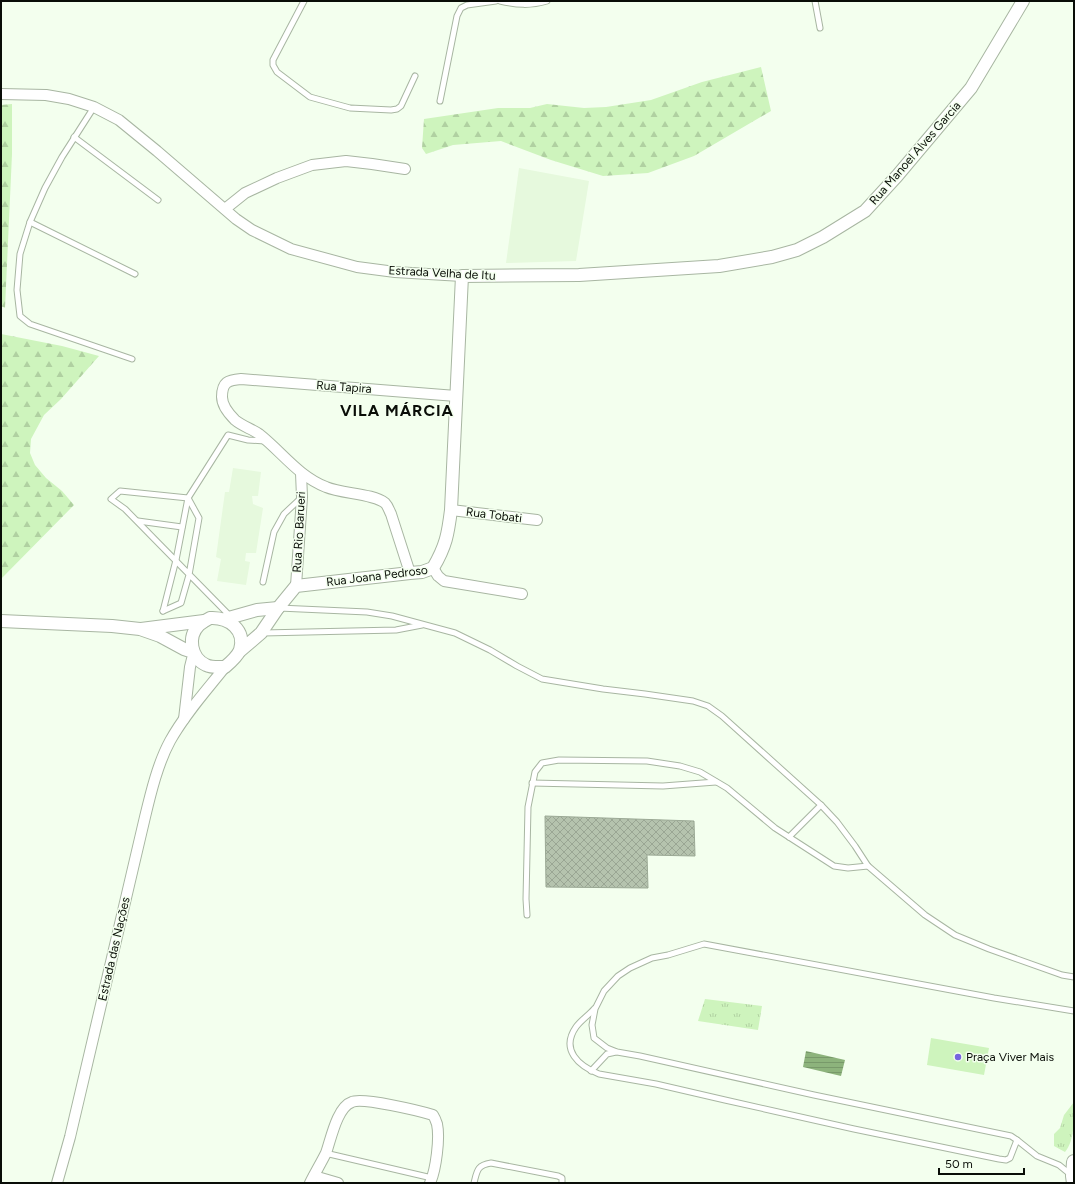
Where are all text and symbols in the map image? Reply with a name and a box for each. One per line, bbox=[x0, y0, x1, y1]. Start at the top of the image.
street label: Rua Manoel Alves Garcia bbox=[866, 99, 964, 207]
street label: Estrada Velha de Itu bbox=[388, 263, 496, 283]
street label: Rua Tapira bbox=[316, 378, 372, 396]
district label: VILA MÁRCIA bbox=[340, 401, 454, 420]
street label: Rua Rio Barueri bbox=[290, 491, 308, 573]
street label: Rua Tobati bbox=[465, 505, 523, 525]
street label: Rua Joana Pedroso bbox=[325, 563, 429, 589]
street label: Estrada das Nações bbox=[95, 895, 133, 1002]
place label: Praça Viver Mais bbox=[966, 1050, 1054, 1064]
marker: Praça Viver Mais bbox=[953, 1052, 963, 1062]
scale bar bbox=[939, 1150, 1024, 1176]
text: 50 m bbox=[945, 1157, 973, 1171]

